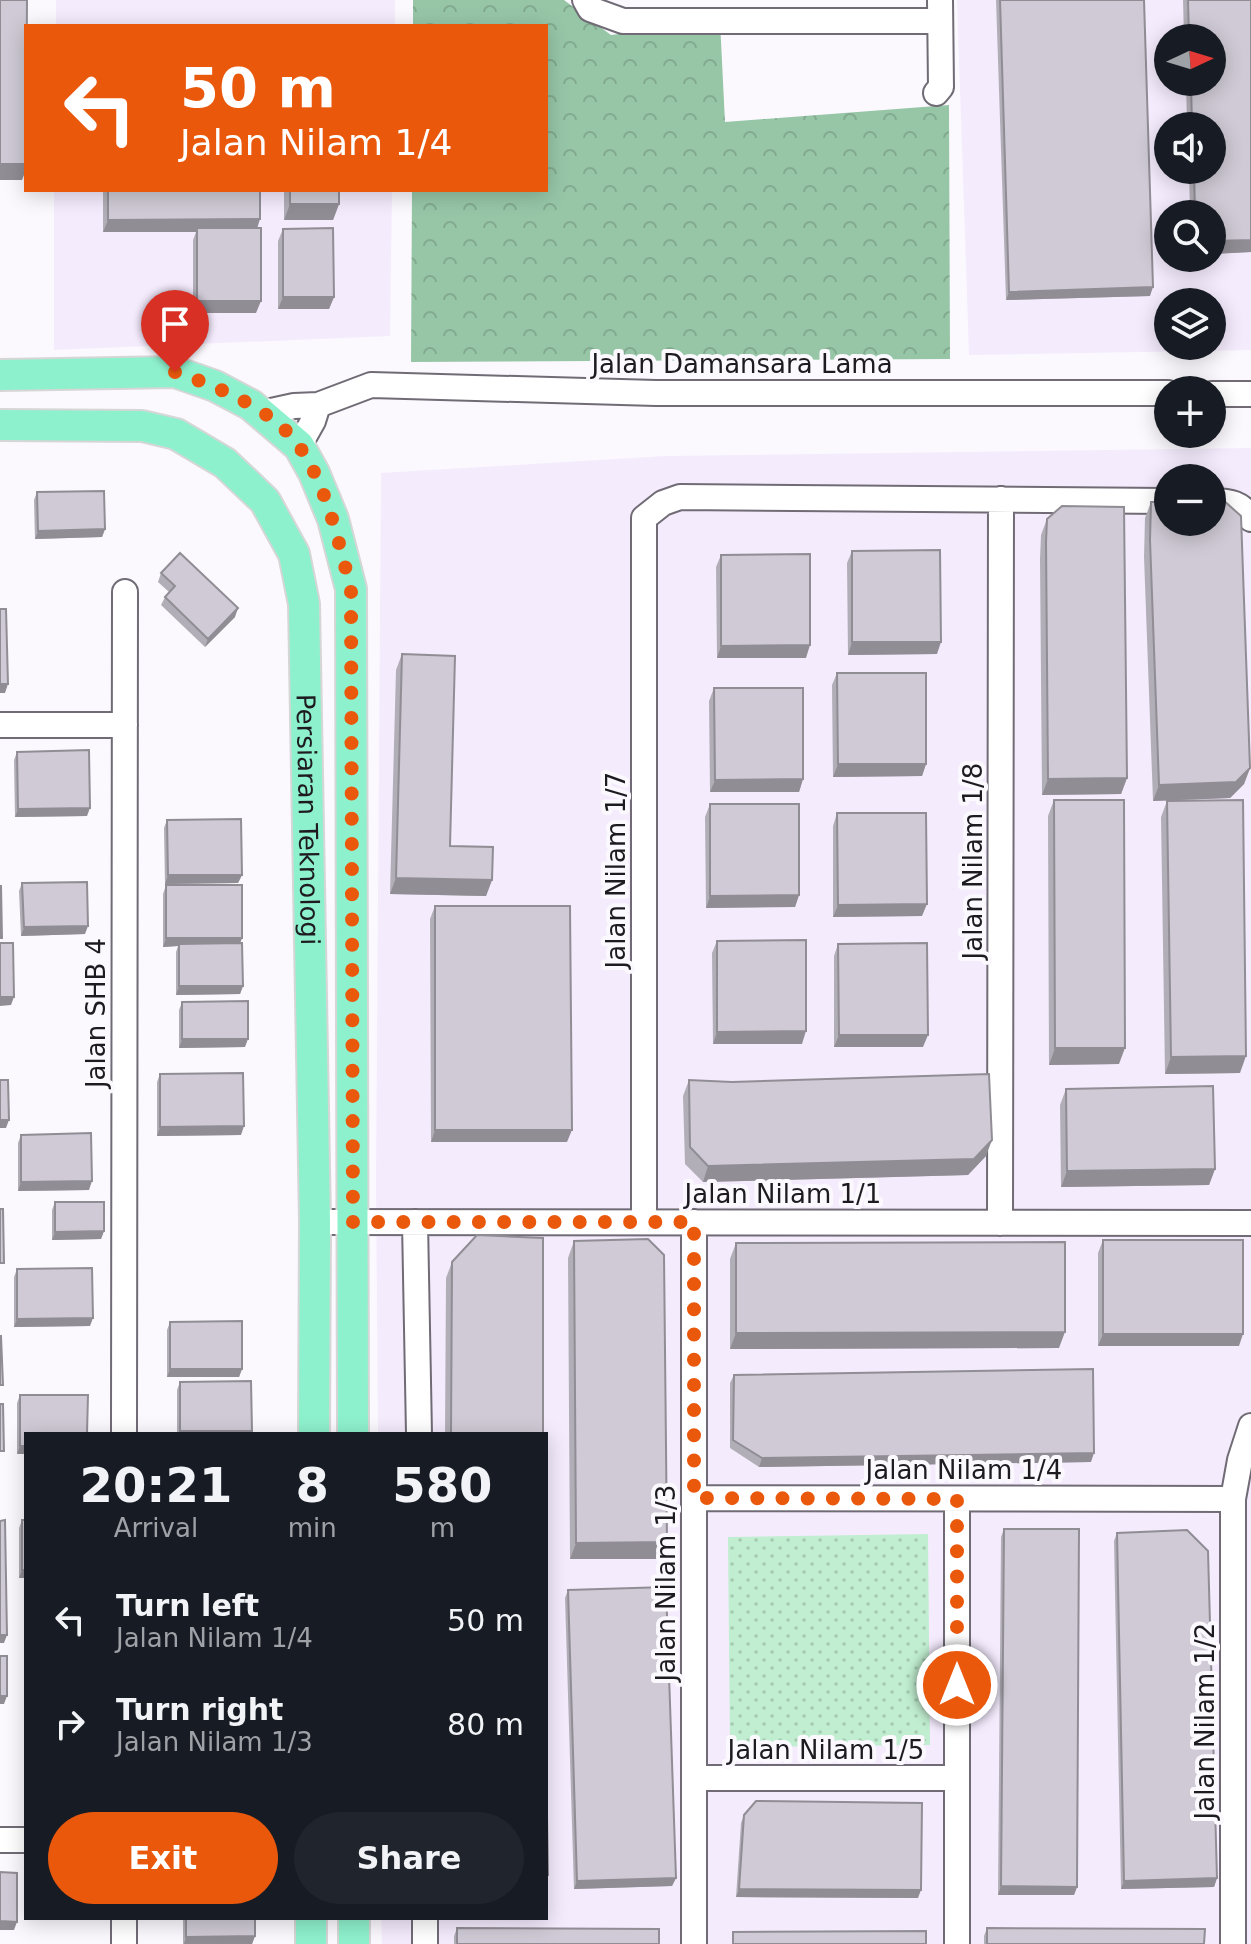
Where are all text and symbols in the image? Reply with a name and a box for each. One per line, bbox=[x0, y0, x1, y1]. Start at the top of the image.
north arrow bbox=[1154, 24, 1226, 96]
map controls bbox=[1154, 24, 1226, 536]
text: 50 m bbox=[180, 55, 336, 120]
icon: left bbox=[48, 56, 152, 160]
button: sound bbox=[1154, 112, 1226, 184]
text: Jalan Nilam 1/4 bbox=[180, 122, 452, 163]
button: search bbox=[1154, 200, 1226, 272]
button: layers bbox=[1154, 288, 1226, 360]
pin bbox=[141, 290, 209, 372]
icon: arrive bbox=[153, 302, 197, 346]
street label: Jalan Damansara Lama bbox=[589, 349, 893, 379]
button: + bbox=[1154, 376, 1226, 448]
button: − bbox=[1154, 464, 1226, 536]
street label: Persiaran Teknologi bbox=[291, 694, 325, 945]
street label: Jalan Nilam 1/8 bbox=[958, 763, 988, 961]
street label: Jalan Nilam 1/7 bbox=[601, 772, 631, 970]
street label: Jalan SHB 4 bbox=[81, 938, 111, 1090]
street label: Jalan Nilam 1/1 bbox=[683, 1179, 881, 1209]
street label: Jalan Nilam 1/4 bbox=[864, 1455, 1062, 1485]
text: 20:21 bbox=[79, 1457, 232, 1513]
text: 8 bbox=[296, 1457, 329, 1513]
text: 580 bbox=[392, 1457, 492, 1513]
street label: Jalan Nilam 1/3 bbox=[651, 1485, 681, 1683]
text: Arrival bbox=[114, 1513, 198, 1543]
text: min bbox=[288, 1513, 337, 1543]
text: m bbox=[430, 1513, 455, 1543]
text: Turn left bbox=[116, 1588, 259, 1623]
icon: left bbox=[48, 1598, 92, 1642]
text: 50 m bbox=[447, 1603, 524, 1638]
text: Jalan Nilam 1/4 bbox=[116, 1623, 313, 1653]
street label: Jalan Nilam 1/2 bbox=[1190, 1623, 1220, 1821]
position arrow bbox=[915, 1643, 999, 1727]
text: Turn right bbox=[116, 1692, 283, 1727]
icon: right bbox=[48, 1702, 92, 1746]
text: 80 m bbox=[447, 1707, 524, 1742]
text: Jalan Nilam 1/3 bbox=[116, 1727, 313, 1757]
street label: Jalan Nilam 1/5 bbox=[726, 1735, 924, 1765]
button: Exit bbox=[48, 1812, 278, 1904]
button: Share bbox=[294, 1812, 524, 1904]

